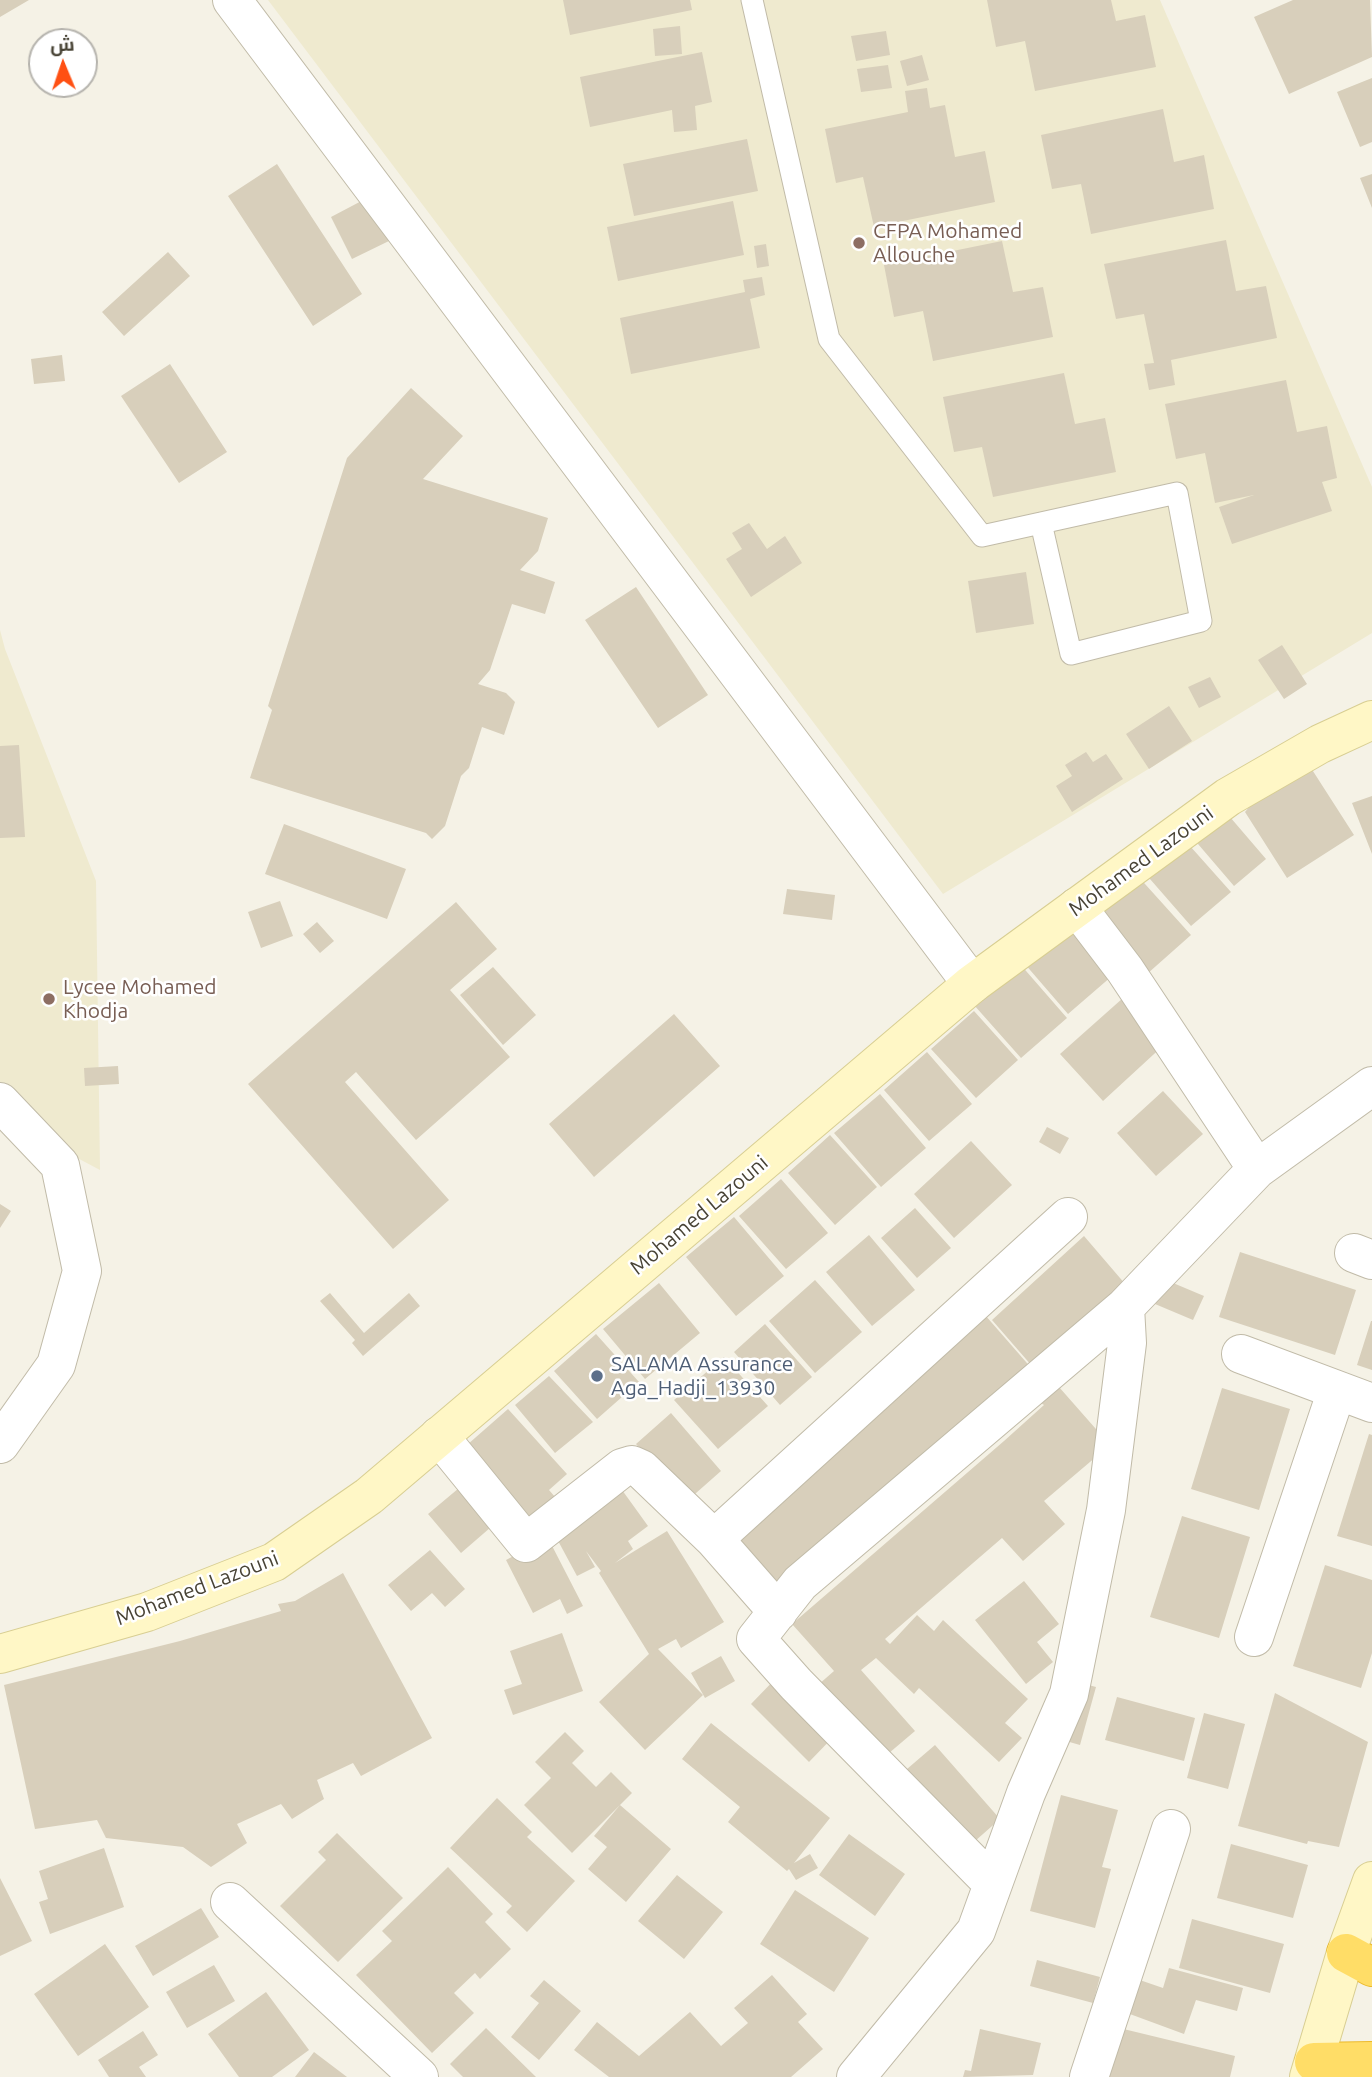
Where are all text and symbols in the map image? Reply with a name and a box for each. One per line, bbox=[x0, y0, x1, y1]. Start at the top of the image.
north arrow bbox=[28, 28, 98, 98]
text: ش bbox=[50, 33, 75, 55]
place label: CFPA Mohamed Allouche bbox=[873, 218, 1022, 268]
marker: CFPA Mohamed Allouche bbox=[851, 235, 867, 251]
street label: Mohamed Lazouni bbox=[1064, 800, 1218, 922]
place label: Lycee Mohamed Khodja bbox=[63, 974, 217, 1024]
marker: Lycee Mohamed Khodja bbox=[41, 991, 57, 1007]
street label: Mohamed Lazouni bbox=[625, 1150, 773, 1280]
place label: SALAMA Assurance Aga_Hadji_13930 bbox=[611, 1351, 793, 1401]
marker: SALAMA Assurance Aga_Hadji_13930 bbox=[589, 1368, 605, 1384]
street label: Mohamed Lazouni bbox=[112, 1545, 282, 1631]

